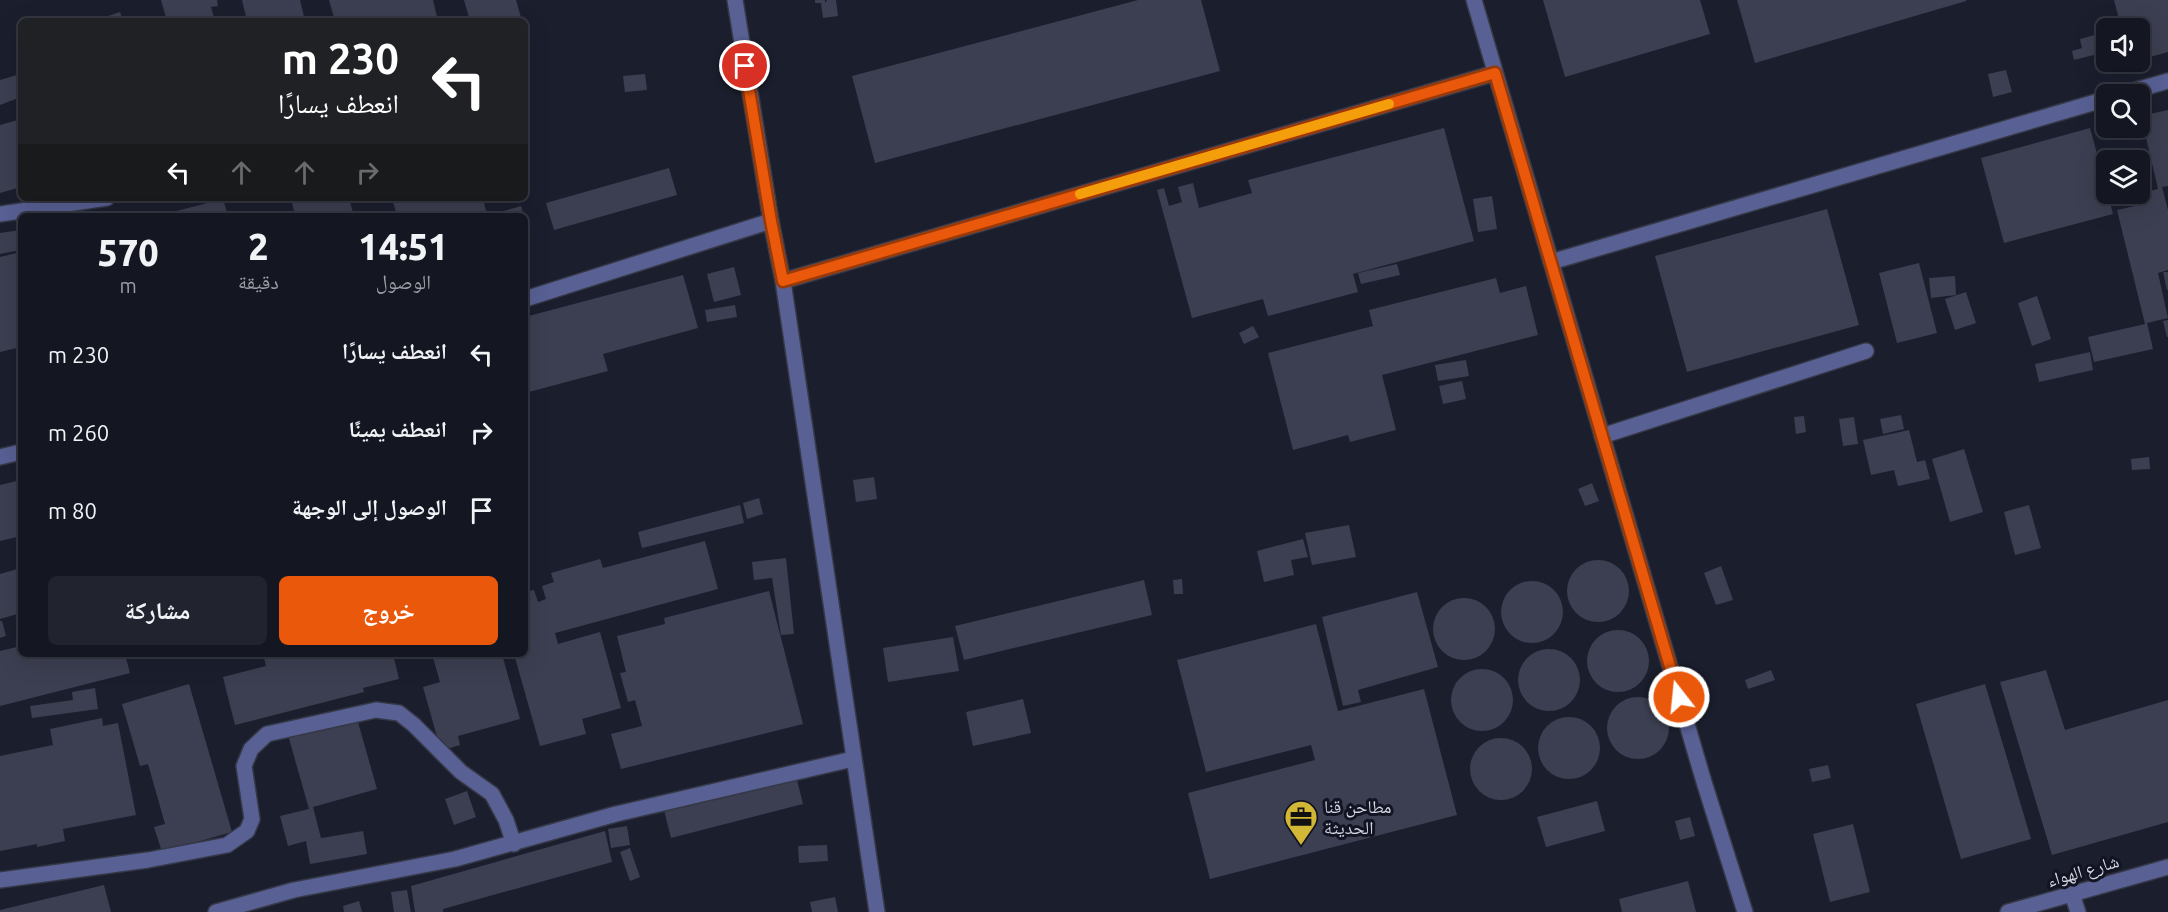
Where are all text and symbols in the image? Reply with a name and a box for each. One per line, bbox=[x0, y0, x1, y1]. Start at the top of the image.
map controls bbox=[2096, 18, 2150, 204]
button: sound bbox=[2096, 18, 2150, 72]
text: 230 m bbox=[282, 35, 399, 82]
pin bbox=[719, 40, 770, 91]
icon: left bbox=[420, 42, 498, 120]
icon: arrive bbox=[728, 49, 761, 82]
button: search bbox=[2096, 84, 2150, 138]
text: انعطف يسارًا bbox=[278, 88, 399, 118]
button: layers bbox=[2096, 150, 2150, 204]
icon: left bbox=[162, 156, 195, 189]
icon: ahead bbox=[225, 156, 258, 189]
icon: ahead bbox=[288, 156, 321, 189]
icon: right bbox=[351, 156, 384, 189]
text: 2 bbox=[248, 226, 269, 267]
text: 14:51 bbox=[358, 226, 448, 267]
text: 570 bbox=[98, 232, 159, 273]
text: دقيقة bbox=[238, 270, 279, 293]
text: الوصول bbox=[376, 270, 431, 293]
text: m bbox=[119, 274, 137, 297]
text: انعطف يسارًا bbox=[342, 338, 447, 363]
icon: left bbox=[465, 338, 498, 371]
text: 230 m bbox=[48, 342, 109, 367]
text: انعطف يمينًا bbox=[348, 416, 447, 441]
icon: right bbox=[465, 416, 498, 449]
text: 260 m bbox=[48, 420, 109, 445]
text: الوصول إلى الوجهة bbox=[292, 494, 447, 519]
icon: arrive bbox=[465, 494, 498, 527]
text: 80 m bbox=[48, 498, 97, 523]
button: مشاركة bbox=[48, 576, 267, 645]
button: خروج bbox=[279, 576, 498, 645]
position arrow bbox=[1647, 665, 1711, 729]
place label: مطاحن قنا الحديثة bbox=[1324, 796, 1392, 838]
office icon: مطاحن قنا الحديثة bbox=[1283, 799, 1319, 846]
street label: شارع الهواء bbox=[2044, 850, 2122, 892]

